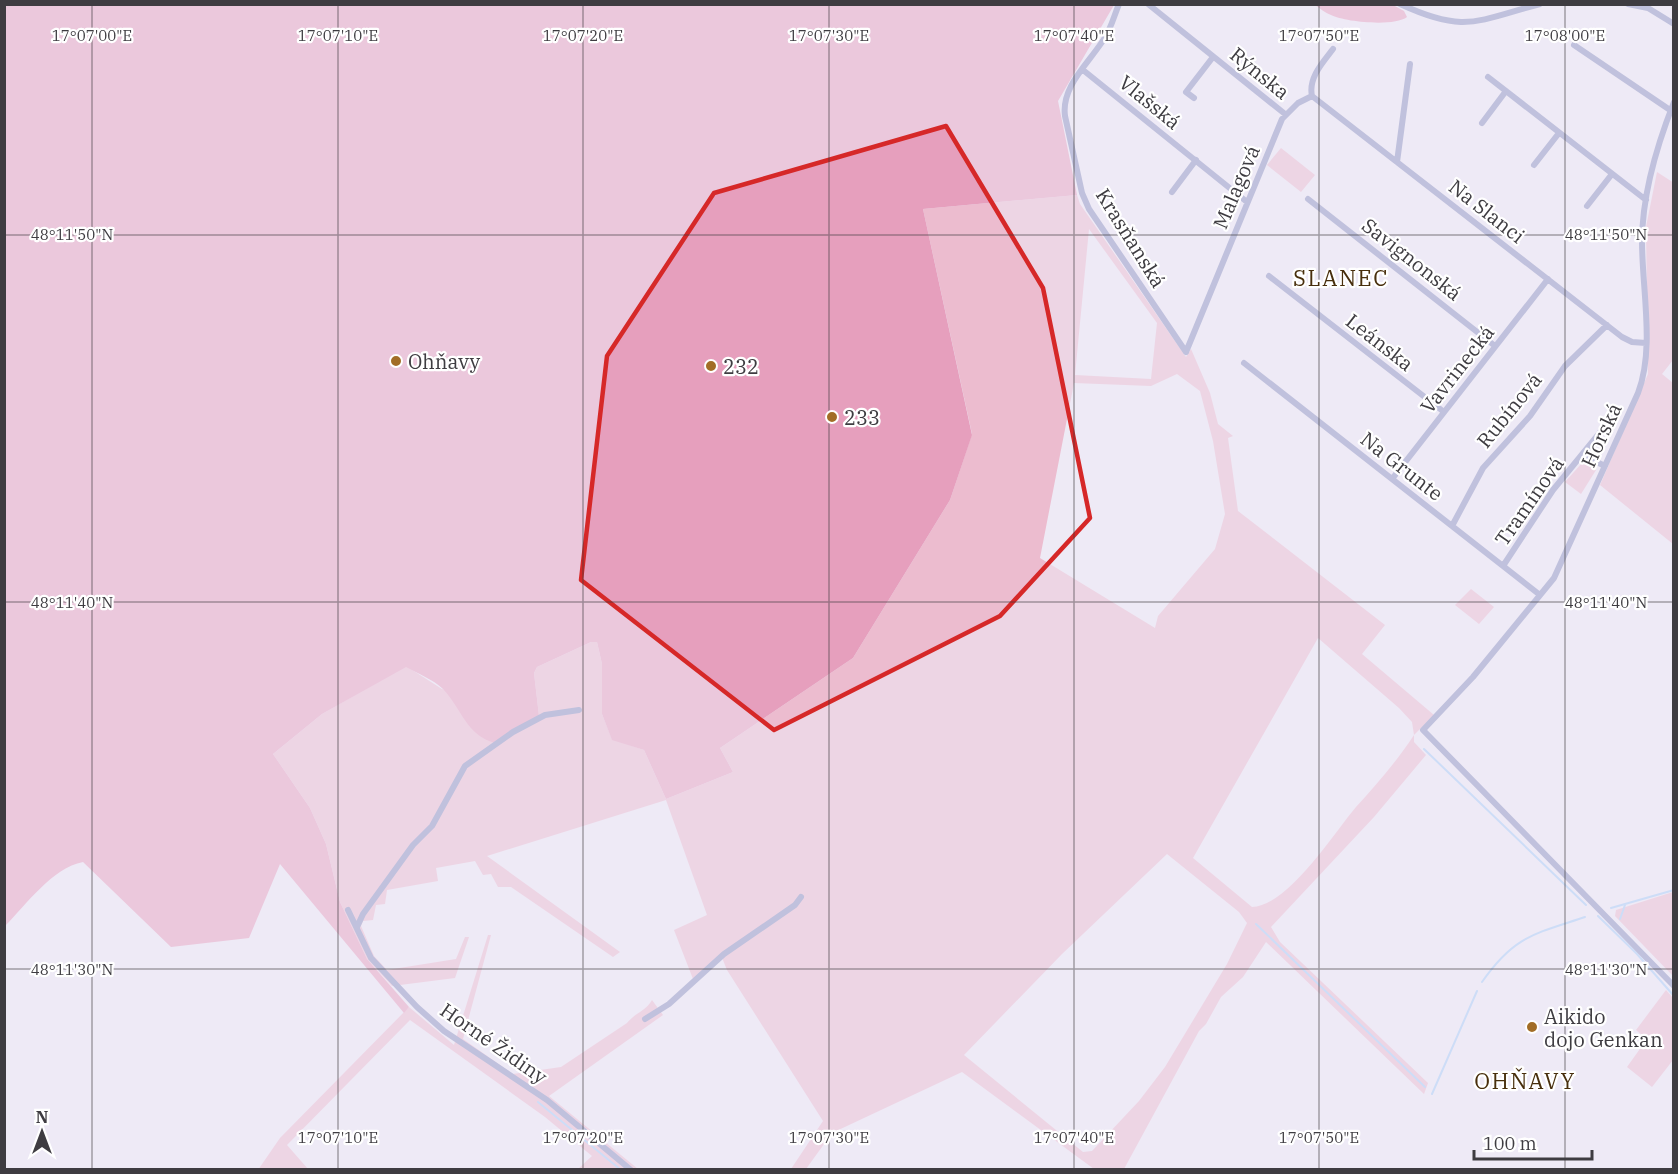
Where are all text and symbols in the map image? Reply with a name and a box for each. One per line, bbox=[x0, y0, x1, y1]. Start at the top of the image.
text: 17°07'00"E bbox=[52, 26, 132, 45]
text: 17°07'10"E bbox=[298, 26, 378, 45]
text: 17°07'20"E bbox=[543, 26, 623, 45]
text: 17°07'30"E bbox=[789, 26, 869, 45]
text: 17°07'40"E bbox=[1034, 26, 1114, 45]
text: 17°07'50"E bbox=[1279, 26, 1359, 45]
text: 17°08'00"E bbox=[1525, 26, 1605, 45]
street label: Rýnska bbox=[1225, 41, 1295, 105]
street label: Vlašská bbox=[1113, 69, 1187, 135]
street label: Malagová bbox=[1206, 141, 1266, 233]
street label: Na Slanci bbox=[1444, 173, 1530, 249]
street label: Krasňanská bbox=[1090, 183, 1172, 293]
street label: Savignonská bbox=[1357, 212, 1467, 306]
text: 48°11'50"N bbox=[31, 225, 113, 244]
text: 48°11'50"N bbox=[1565, 225, 1647, 244]
district label: SLANEC bbox=[1293, 263, 1389, 292]
street label: Leánska bbox=[1341, 307, 1419, 377]
street label: Vavrinecká bbox=[1414, 319, 1500, 419]
place label: Ohňavy bbox=[408, 348, 480, 375]
place label: 232 bbox=[723, 353, 759, 380]
marker: Ohňavy bbox=[389, 354, 403, 368]
marker: 232 bbox=[704, 359, 718, 373]
street label: Rubínová bbox=[1470, 367, 1548, 453]
street label: Horská bbox=[1574, 398, 1628, 472]
place label: 233 bbox=[844, 404, 880, 431]
marker: 233 bbox=[825, 410, 839, 424]
street label: Na Grunte bbox=[1355, 425, 1449, 507]
street label: Tramínová bbox=[1488, 451, 1570, 551]
text: 48°11'40"N bbox=[31, 593, 113, 612]
text: 48°11'40"N bbox=[1565, 593, 1647, 612]
text: 48°11'30"N bbox=[31, 960, 113, 979]
text: 48°11'30"N bbox=[1565, 960, 1647, 979]
street label: Horné Židiny bbox=[435, 996, 553, 1090]
place label: Aikido dojo Genkan bbox=[1544, 1003, 1663, 1053]
marker: Aikido dojo Genkan bbox=[1525, 1020, 1539, 1034]
district label: OHŇAVY bbox=[1474, 1066, 1576, 1095]
north arrow bbox=[12, 1102, 72, 1162]
text: N bbox=[36, 1107, 48, 1127]
scale bar bbox=[1474, 1123, 1592, 1161]
text: 17°07'10"E bbox=[298, 1128, 378, 1147]
text: 17°07'20"E bbox=[543, 1128, 623, 1147]
text: 17°07'30"E bbox=[789, 1128, 869, 1147]
text: 17°07'40"E bbox=[1034, 1128, 1114, 1147]
text: 17°07'50"E bbox=[1279, 1128, 1359, 1147]
text: 100 m bbox=[1483, 1132, 1537, 1155]

